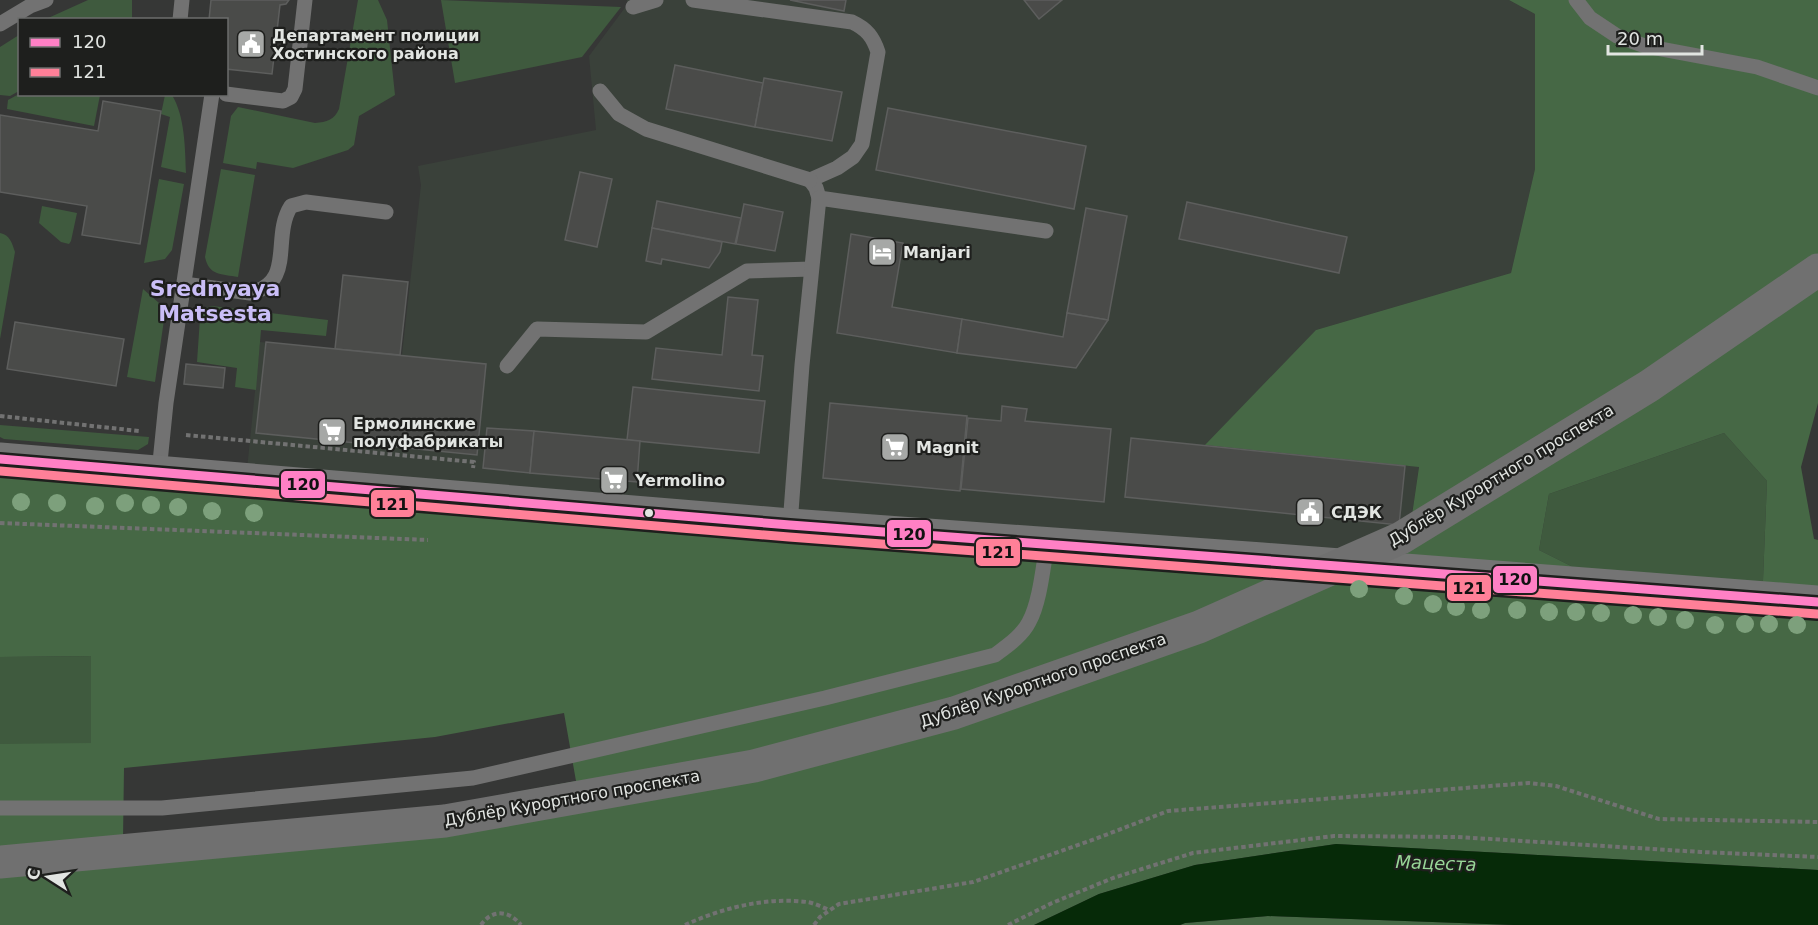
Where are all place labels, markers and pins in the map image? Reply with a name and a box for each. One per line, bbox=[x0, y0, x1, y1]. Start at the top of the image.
place label: Департамент полиции Хостинского района bbox=[272, 26, 480, 63]
public building icon: Департамент полиции Хостинского района bbox=[235, 28, 267, 60]
hotel icon: Manjari bbox=[866, 236, 898, 268]
place label: Manjari bbox=[903, 243, 971, 262]
place label: Ермолинские полуфабрикаты bbox=[353, 414, 503, 451]
supermarket icon: Ермолинские полуфабрикаты bbox=[316, 416, 348, 448]
supermarket icon: Magnit bbox=[879, 431, 911, 463]
place label: Magnit bbox=[916, 438, 979, 457]
supermarket icon: Yermolino bbox=[598, 464, 630, 496]
place label: Yermolino bbox=[634, 471, 725, 490]
public building icon: СДЭК bbox=[1294, 496, 1326, 528]
place label: СДЭК bbox=[1331, 503, 1382, 522]
unlabelled marker bbox=[643, 507, 655, 519]

